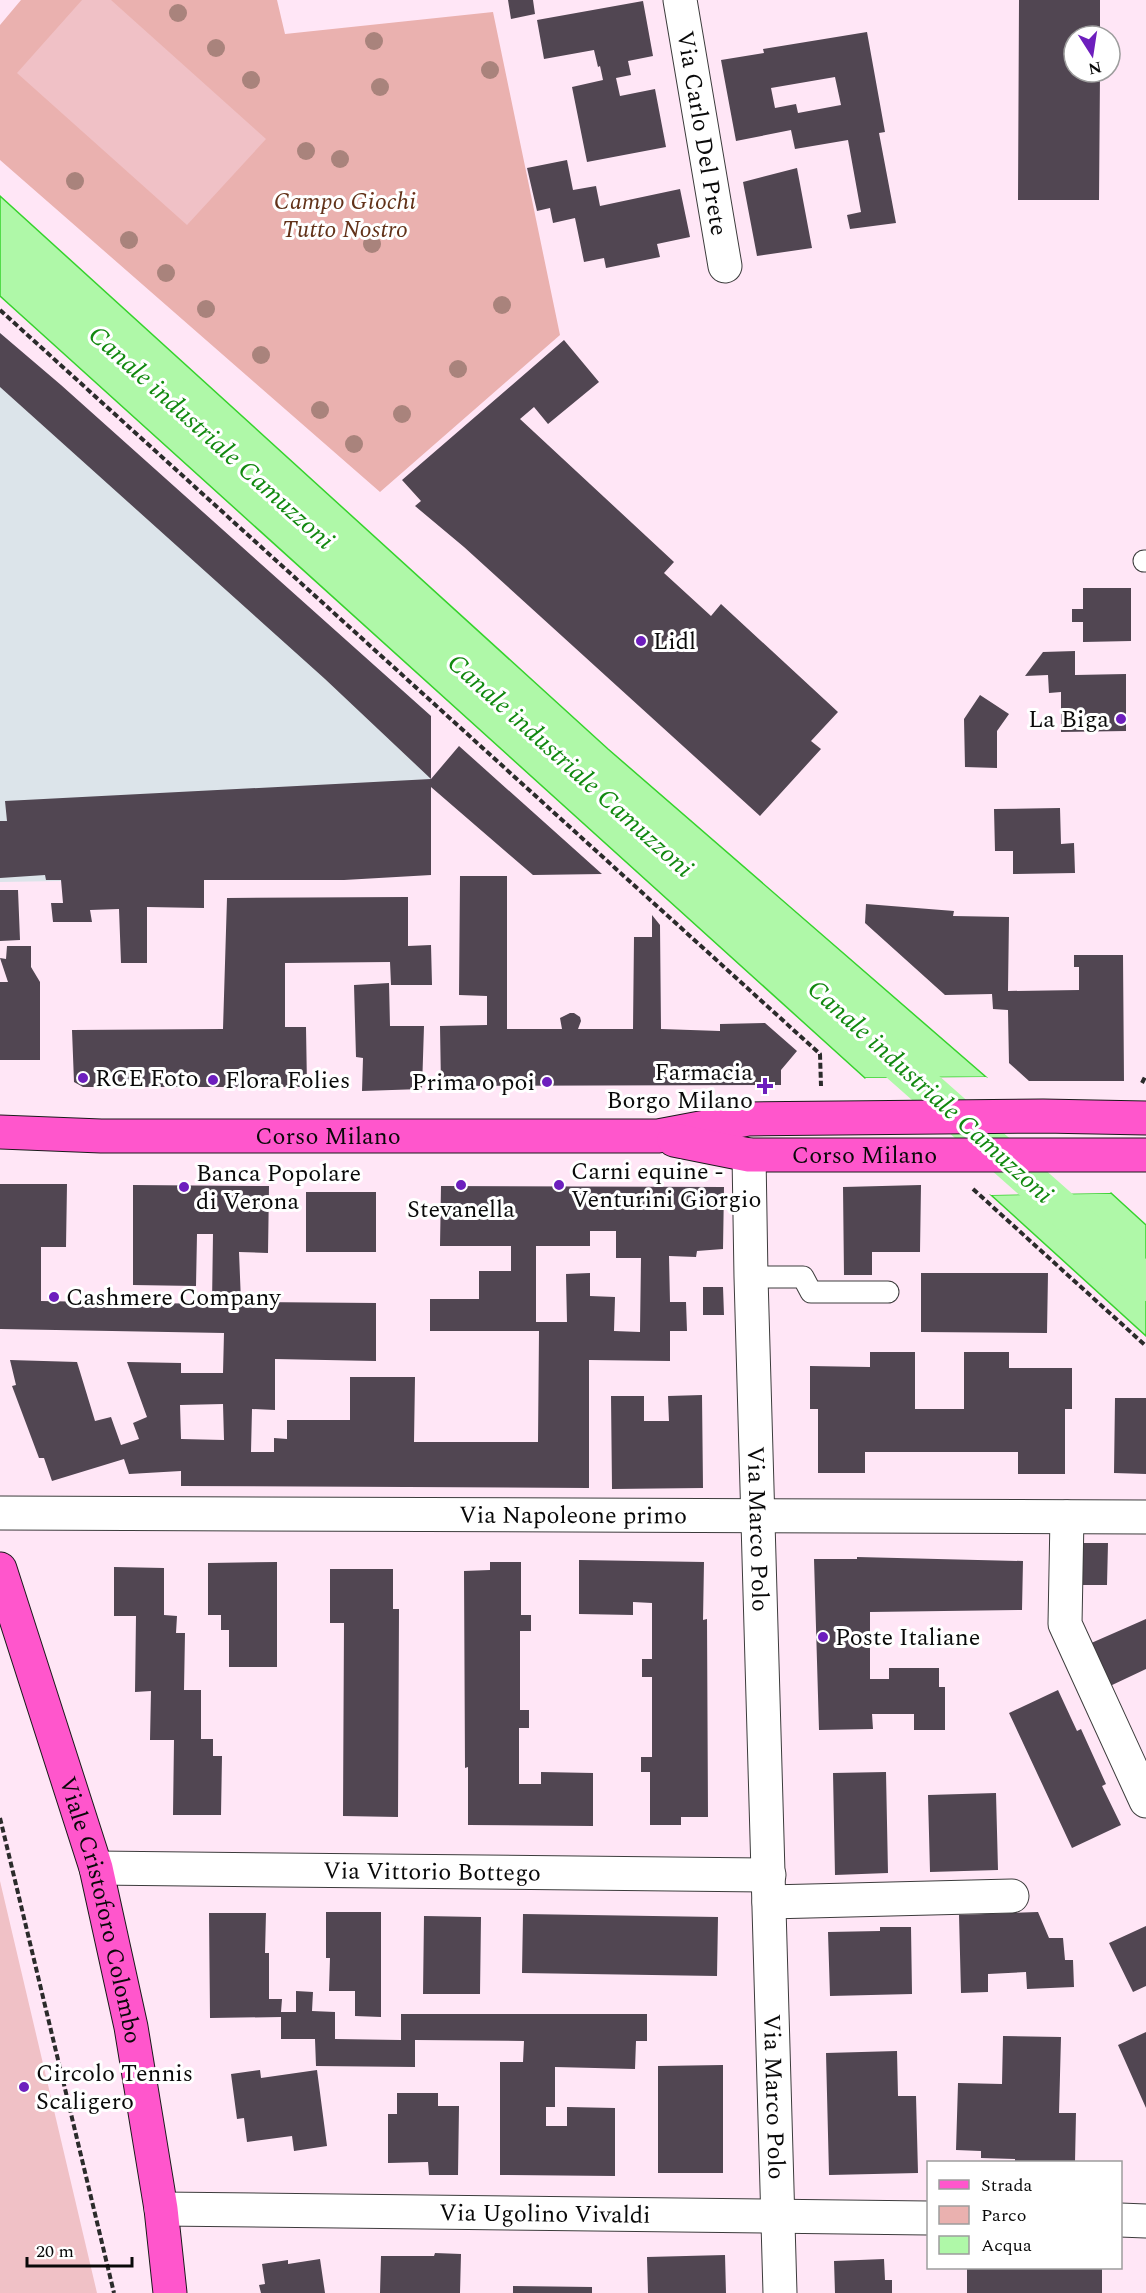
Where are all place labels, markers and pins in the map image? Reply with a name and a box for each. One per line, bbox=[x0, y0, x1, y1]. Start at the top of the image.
place label: Lidl bbox=[653, 624, 696, 660]
marker: Lidl bbox=[634, 634, 648, 648]
place label: La Biga bbox=[1028, 702, 1109, 738]
marker: La Biga bbox=[1114, 712, 1128, 726]
place label: Farmacia Borgo Milano bbox=[606, 1055, 753, 1119]
place label: RCE Foto bbox=[95, 1061, 198, 1097]
place label: Flora Folies bbox=[225, 1063, 350, 1099]
place label: Prima o poi bbox=[411, 1065, 535, 1101]
marker: RCE Foto bbox=[76, 1071, 90, 1085]
marker: Flora Folies bbox=[206, 1073, 220, 1087]
marker: Prima o poi bbox=[540, 1075, 554, 1089]
marker: Farmacia Borgo Milano bbox=[758, 1079, 772, 1093]
place label: Carni equine - Venturini Giorgio bbox=[571, 1154, 762, 1218]
place label: Banca Popolare di Verona bbox=[196, 1156, 361, 1220]
marker: Stevanella bbox=[454, 1178, 468, 1192]
marker: Carni equine - Venturini Giorgio bbox=[552, 1178, 566, 1192]
marker: Banca Popolare di Verona bbox=[177, 1180, 191, 1194]
place label: Stevanella bbox=[407, 1192, 515, 1228]
place label: Cashmere Company bbox=[66, 1280, 282, 1316]
marker: Cashmere Company bbox=[47, 1290, 61, 1304]
place label: Poste Italiane bbox=[835, 1620, 980, 1656]
marker: Poste Italiane bbox=[816, 1630, 830, 1644]
place label: Circolo Tennis Scaligero bbox=[36, 2056, 193, 2120]
marker: Circolo Tennis Scaligero bbox=[17, 2080, 31, 2094]

